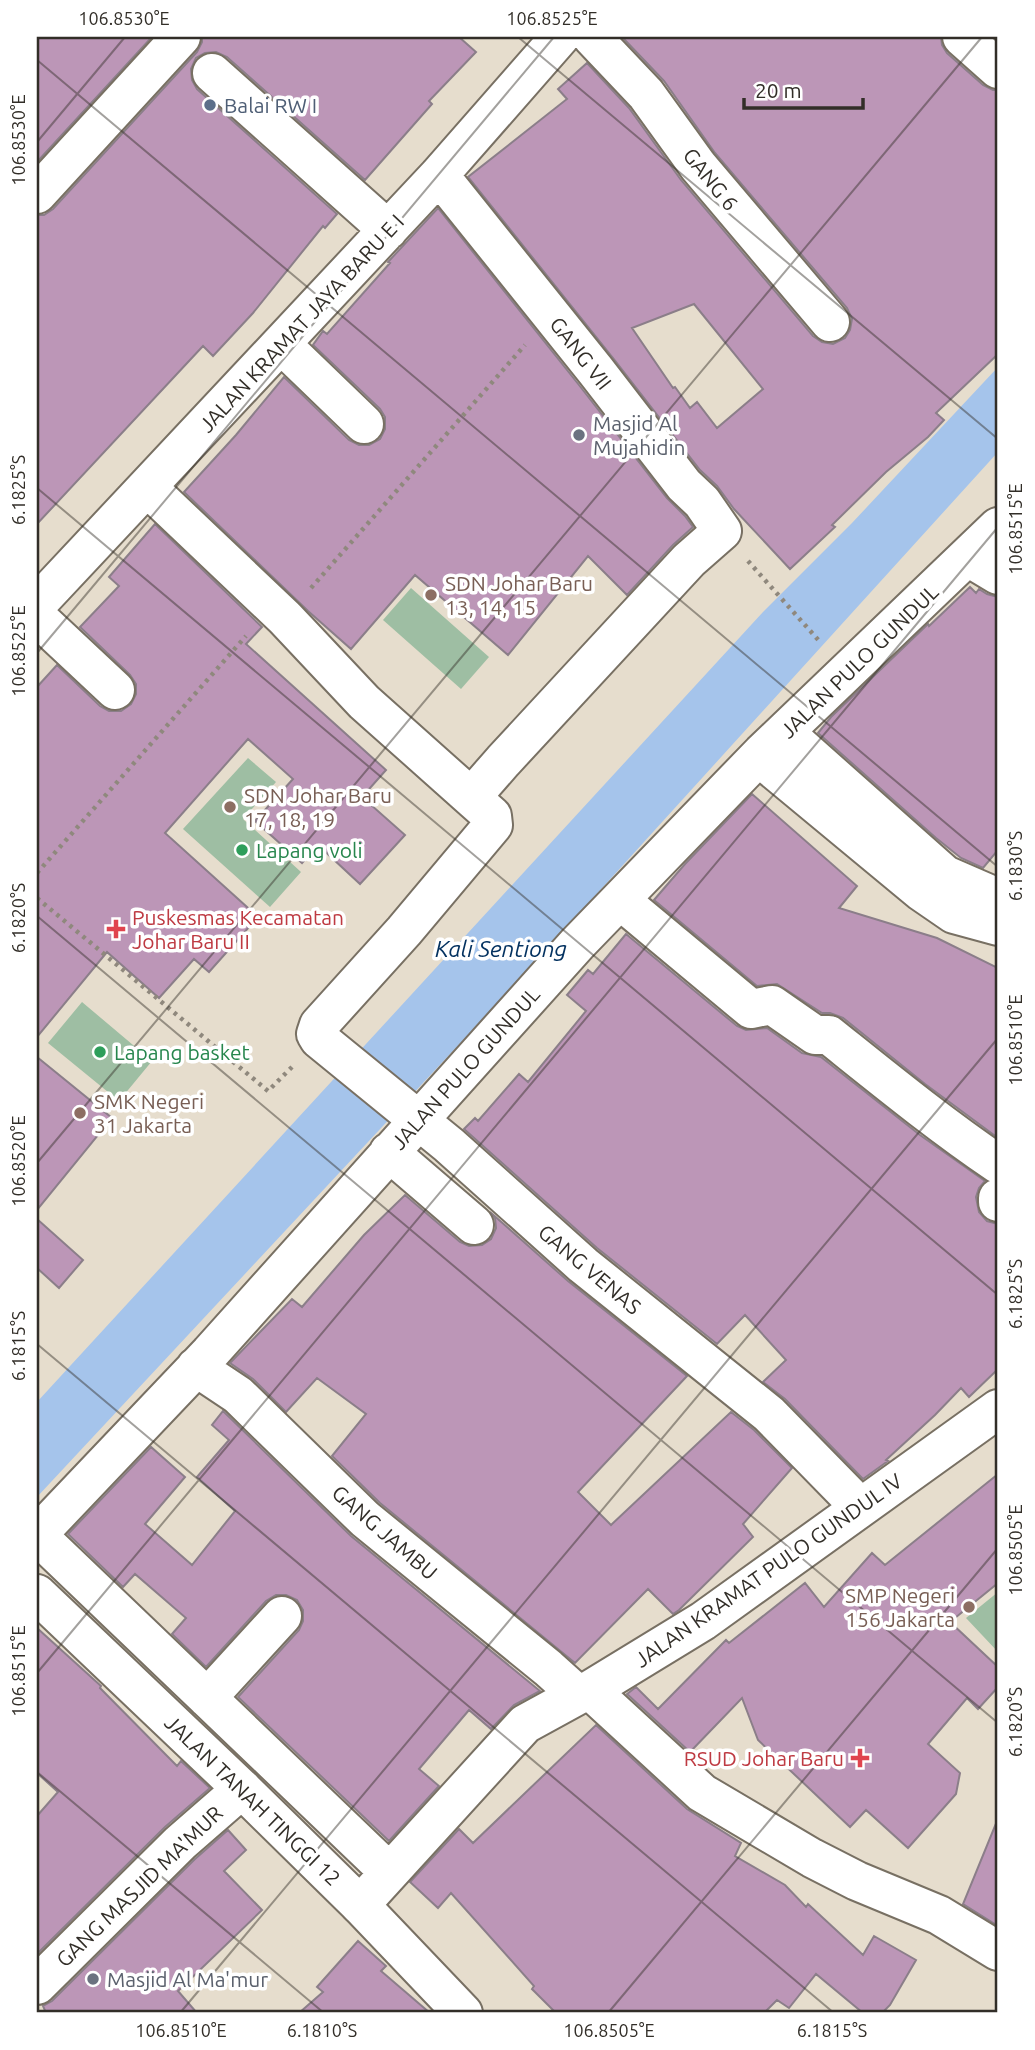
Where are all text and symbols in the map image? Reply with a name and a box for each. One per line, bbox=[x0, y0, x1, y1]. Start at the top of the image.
text: 106.8530°E bbox=[78, 8, 170, 28]
text: 106.8525°E bbox=[506, 8, 598, 28]
scale bar bbox=[744, 66, 864, 110]
text: 20 m bbox=[755, 78, 802, 102]
place label: Balai RW I bbox=[224, 93, 317, 117]
text: 106.8530°E bbox=[8, 94, 28, 186]
marker: Balai RW I bbox=[202, 97, 218, 113]
street label: GANG 6 bbox=[679, 143, 743, 215]
street label: JALAN KRAMAT JAYA BARU E I bbox=[194, 209, 408, 437]
street label: GANG VII bbox=[545, 312, 617, 394]
place label: Masjid Al Mujahidin bbox=[593, 411, 686, 459]
marker: Masjid Al Mujahidin bbox=[571, 427, 587, 443]
text: 6.1825°S bbox=[8, 455, 28, 525]
text: 106.8515°E bbox=[1005, 483, 1025, 575]
place label: SDN Johar Baru 13, 14, 15 bbox=[445, 571, 593, 619]
street label: JALAN PULO GUNDUL bbox=[775, 579, 943, 743]
marker: SDN Johar Baru 13, 14, 15 bbox=[423, 587, 439, 603]
text: 106.8525°E bbox=[8, 605, 28, 697]
place label: SDN Johar Baru 17, 18, 19 bbox=[244, 783, 392, 831]
marker: SDN Johar Baru 17, 18, 19 bbox=[222, 799, 238, 815]
text: 6.1830°S bbox=[1005, 831, 1025, 901]
place label: Lapang voli bbox=[256, 838, 363, 862]
marker: Lapang voli bbox=[234, 842, 250, 858]
text: 6.1820°S bbox=[8, 883, 28, 953]
place label: Puskesmas Kecamatan Johar Baru II bbox=[132, 905, 344, 953]
marker: Puskesmas Kecamatan Johar Baru II bbox=[106, 919, 126, 939]
water label: Kali Sentiong bbox=[435, 936, 567, 961]
street label: JALAN PULO GUNDUL bbox=[386, 982, 544, 1154]
text: 106.8510°E bbox=[1005, 994, 1025, 1086]
place label: Lapang basket bbox=[114, 1040, 250, 1064]
marker: Lapang basket bbox=[92, 1044, 108, 1060]
place label: SMK Negeri 31 Jakarta bbox=[94, 1089, 204, 1137]
marker: SMK Negeri 31 Jakarta bbox=[72, 1105, 88, 1121]
text: 106.8520°E bbox=[8, 1115, 28, 1207]
street label: GANG VENAS bbox=[534, 1219, 646, 1319]
text: 6.1825°S bbox=[1005, 1259, 1025, 1329]
text: 6.1815°S bbox=[8, 1311, 28, 1381]
street label: JALAN KRAMAT PULO GUNDUL IV bbox=[630, 1468, 907, 1672]
street label: GANG JAMBU bbox=[328, 1480, 442, 1584]
text: 106.8505°E bbox=[1005, 1504, 1025, 1596]
place label: SMP Negeri 156 Jakarta bbox=[845, 1583, 955, 1631]
marker: SMP Negeri 156 Jakarta bbox=[961, 1599, 977, 1615]
text: 106.8515°E bbox=[8, 1625, 28, 1717]
text: 6.1820°S bbox=[1005, 1687, 1025, 1757]
street label: JALAN TANAH TINGGI 12 bbox=[160, 1710, 346, 1890]
place label: RSUD Johar Baru bbox=[684, 1746, 844, 1770]
marker: RSUD Johar Baru bbox=[850, 1748, 870, 1768]
street label: GANG MASJID MA'MUR bbox=[51, 1801, 227, 1971]
place label: Masjid Al Ma'mur bbox=[107, 1967, 268, 1991]
marker: Masjid Al Ma'mur bbox=[85, 1971, 101, 1987]
text: 106.8510°E bbox=[135, 2020, 227, 2040]
text: 6.1810°S bbox=[287, 2020, 357, 2040]
text: 106.8505°E bbox=[563, 2020, 655, 2040]
text: 6.1815°S bbox=[797, 2020, 867, 2040]

